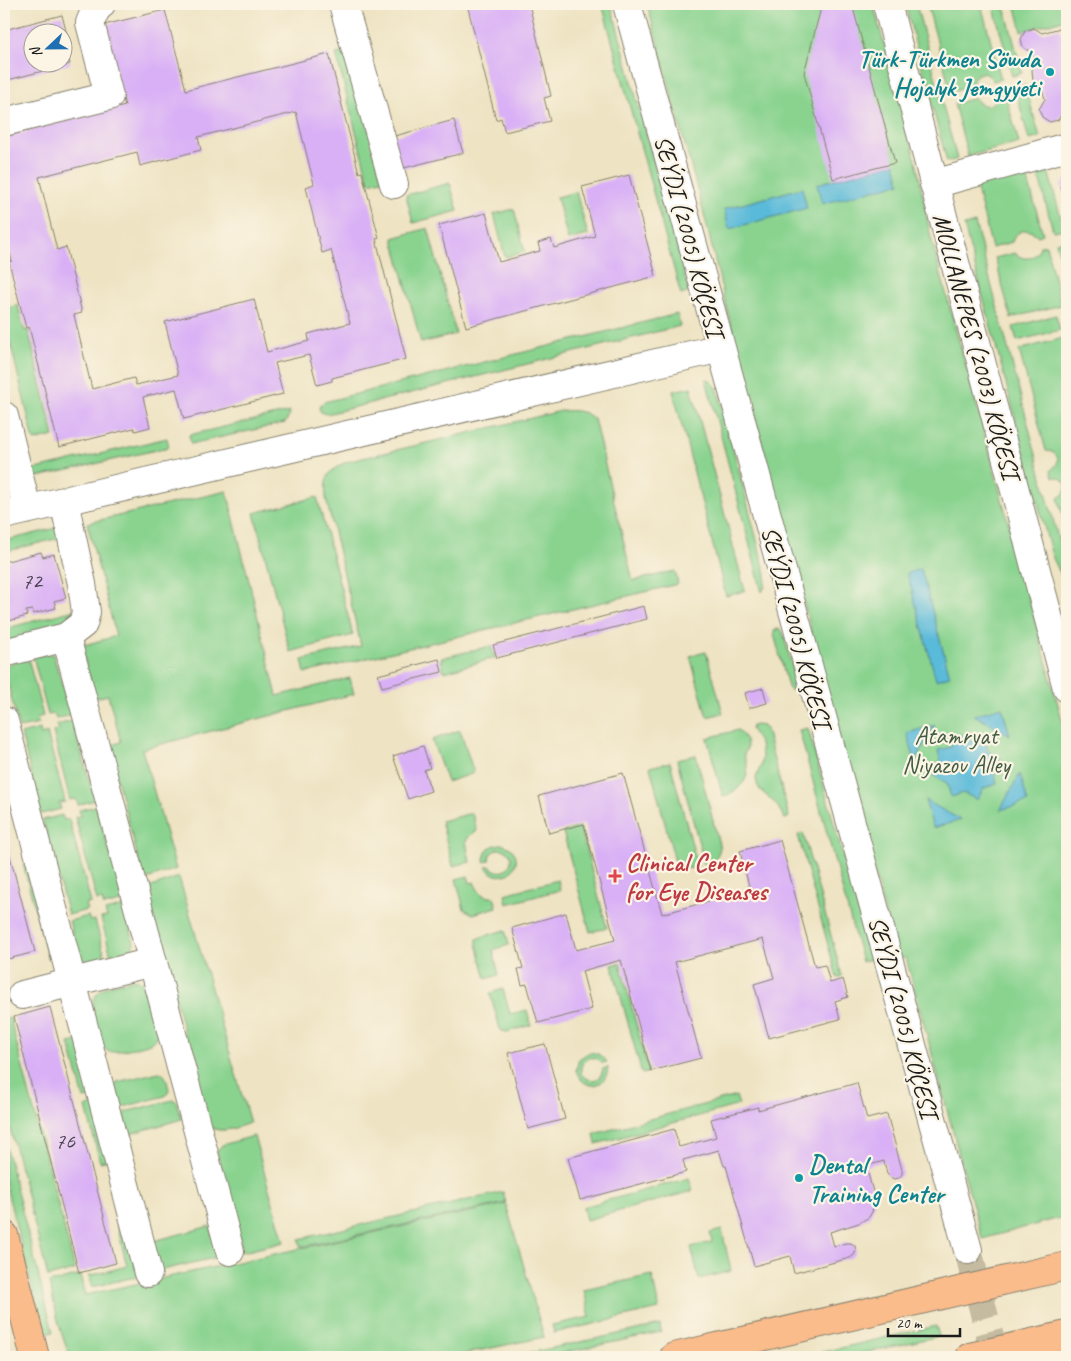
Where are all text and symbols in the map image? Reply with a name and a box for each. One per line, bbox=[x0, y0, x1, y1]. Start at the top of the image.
north arrow bbox=[22, 22, 72, 72]
text: N bbox=[26, 43, 46, 60]
place label: Türk-Türkmen Söwda Hojalyk Jemgyýeti bbox=[858, 43, 1043, 104]
marker: Türk-Türkmen Söwda Hojalyk Jemgyýeti bbox=[1044, 66, 1056, 78]
street label: SEÝDI (2005) KÖÇESI bbox=[647, 132, 733, 345]
street label: MOLLANEPES (2003) KÖÇESI bbox=[925, 210, 1028, 487]
street label: SEÝDI (2005) KÖÇESI bbox=[754, 523, 840, 736]
house number: 72 bbox=[22, 567, 44, 595]
park label: Atamryat Niyazov Alley bbox=[902, 720, 1012, 781]
place label: Clinical Center for Eye Diseases bbox=[626, 847, 769, 908]
marker: Clinical Center for Eye Diseases bbox=[608, 869, 622, 883]
street label: SEÝDI (2005) KÖÇESI bbox=[861, 913, 947, 1126]
house number: 76 bbox=[55, 1127, 76, 1155]
place label: Dental Training Center bbox=[809, 1149, 947, 1210]
marker: Dental Training Center bbox=[793, 1172, 805, 1184]
scale bar bbox=[888, 1306, 961, 1338]
text: 20 m bbox=[896, 1314, 923, 1333]

